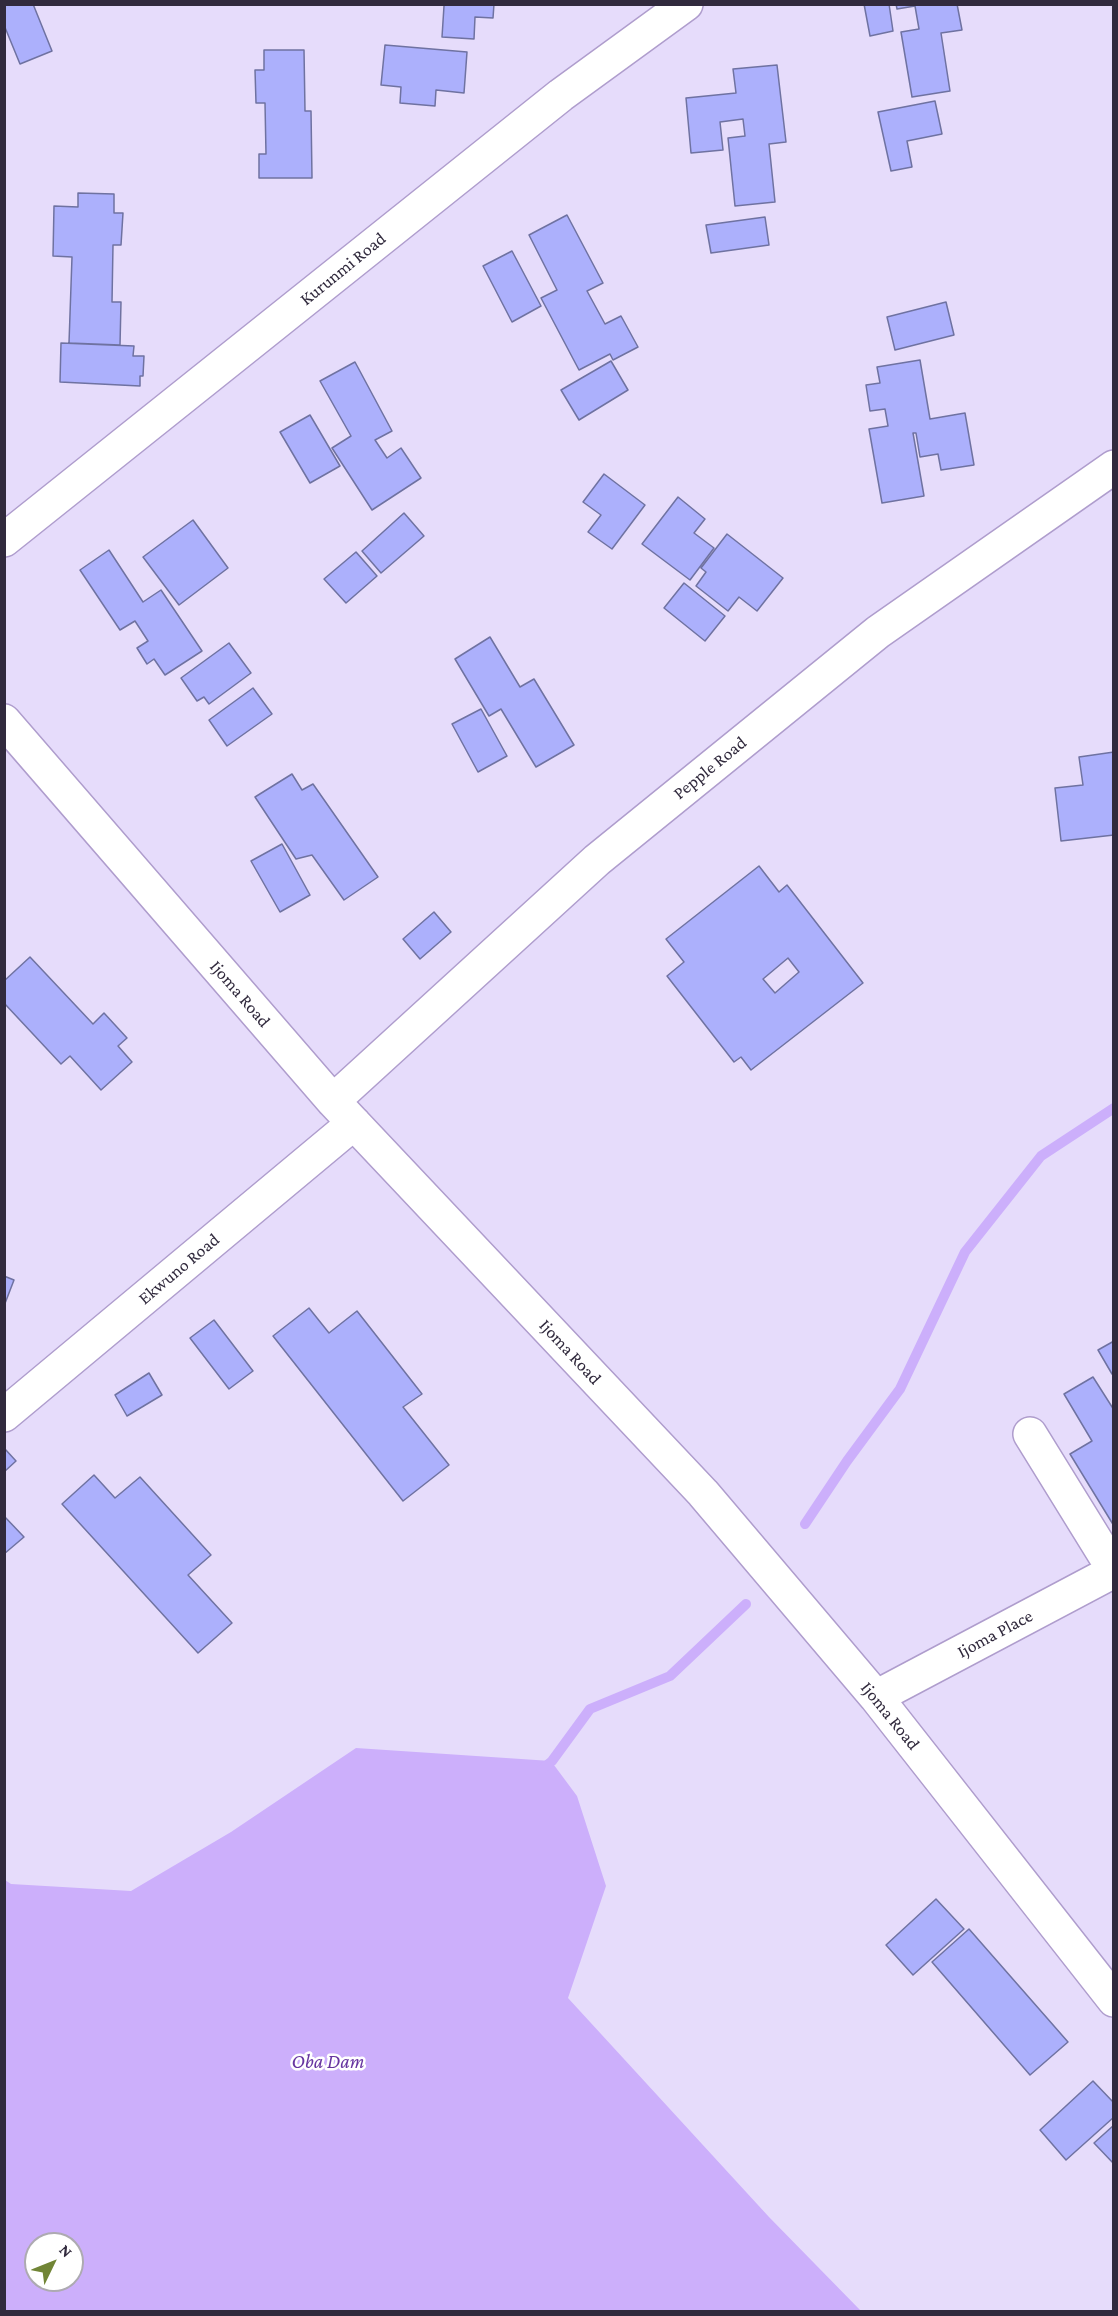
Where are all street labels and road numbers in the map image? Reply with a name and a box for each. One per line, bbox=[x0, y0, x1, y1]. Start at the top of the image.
street label: Kurunmi Road bbox=[296, 228, 390, 310]
street label: Pepple Road bbox=[669, 732, 751, 804]
street label: Ijoma Road bbox=[205, 956, 275, 1032]
street label: Ekwuno Road bbox=[134, 1229, 224, 1309]
street label: Ijoma Road bbox=[534, 1315, 606, 1389]
street label: Ijoma Place bbox=[954, 1605, 1036, 1663]
street label: Ijoma Road bbox=[856, 1678, 924, 1754]

